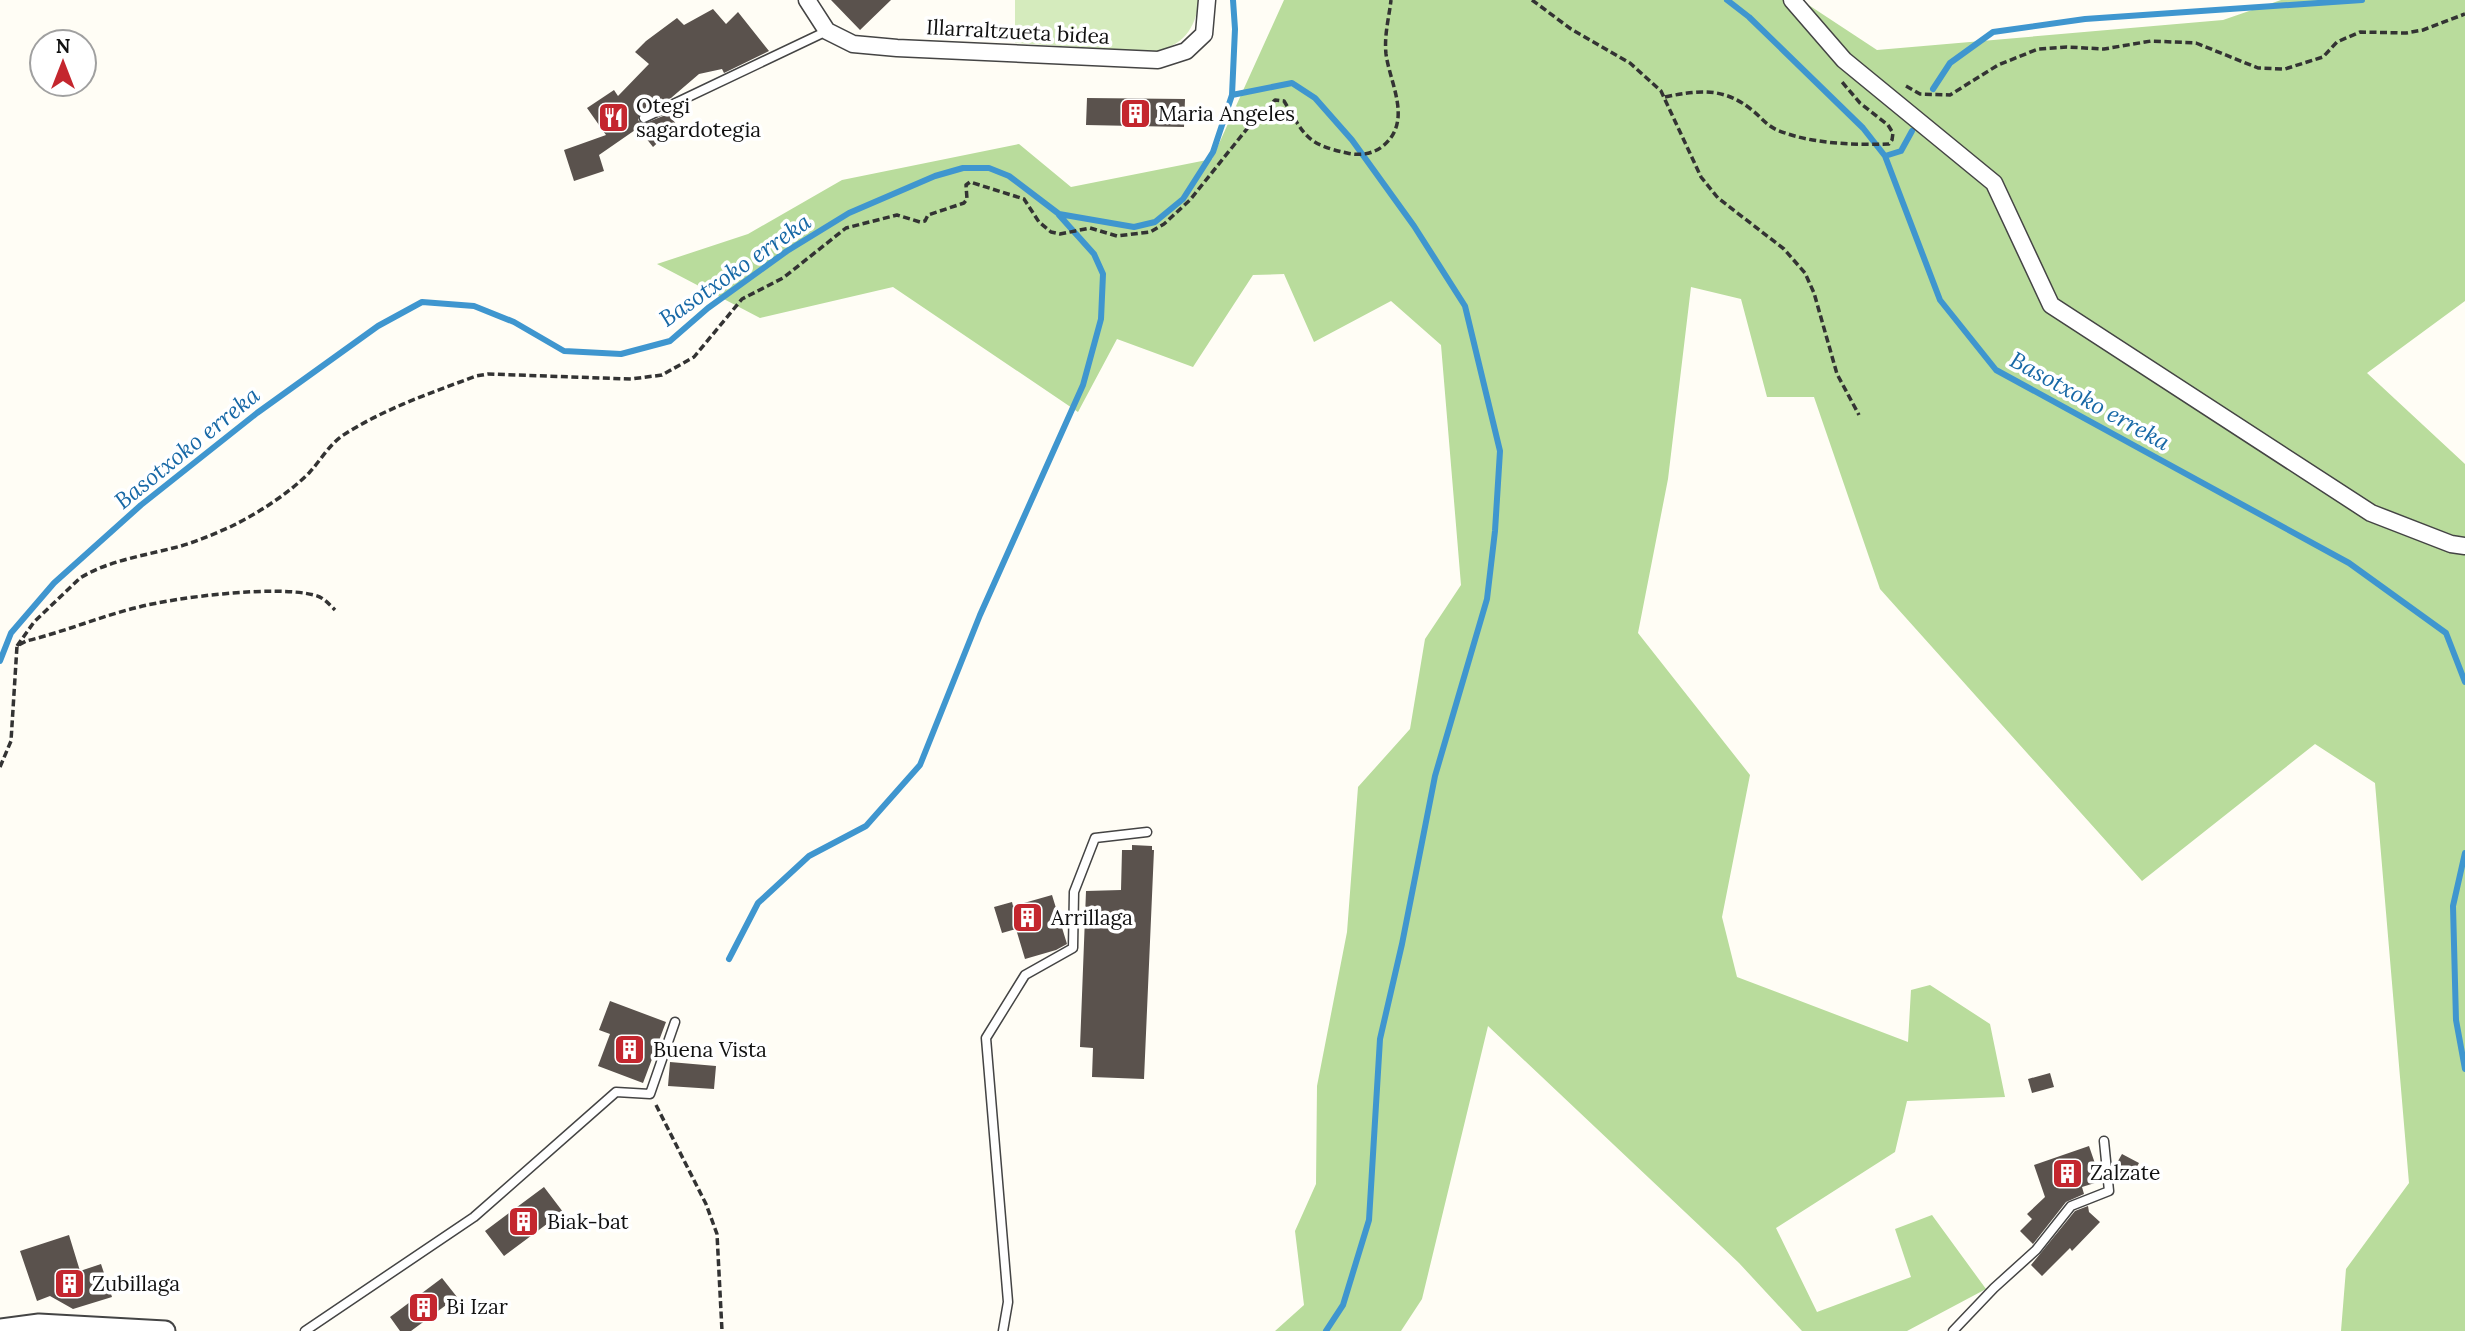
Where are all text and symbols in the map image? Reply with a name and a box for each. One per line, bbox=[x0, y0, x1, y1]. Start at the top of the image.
street label: Illarraltzueta bidea bbox=[926, 13, 1111, 50]
north arrow bbox=[28, 28, 98, 98]
text: N bbox=[56, 34, 71, 58]
place label: Otegi sagardotegia bbox=[636, 92, 761, 143]
building icon: Maria Angeles bbox=[1118, 97, 1152, 131]
place label: Maria Angeles bbox=[1158, 100, 1295, 127]
restaurant icon: Otegi sagardotegia bbox=[596, 101, 630, 135]
water label: Basotxoko erreka bbox=[653, 206, 816, 333]
water label: Basotxoko erreka bbox=[2005, 345, 2176, 457]
water label: Basotxoko erreka bbox=[108, 380, 265, 515]
building icon: Arrillaga bbox=[1011, 901, 1045, 935]
place label: Arrillaga bbox=[1050, 904, 1133, 931]
building icon: Buena Vista bbox=[613, 1033, 647, 1067]
place label: Buena Vista bbox=[653, 1036, 767, 1063]
building icon: Zalzate bbox=[2050, 1156, 2084, 1190]
place label: Zalzate bbox=[2090, 1159, 2160, 1186]
building icon: Biak-bat bbox=[507, 1205, 541, 1239]
place label: Biak-bat bbox=[547, 1208, 630, 1235]
building icon: Zubillaga bbox=[52, 1267, 86, 1301]
place label: Zubillaga bbox=[92, 1270, 180, 1297]
building icon: Bi Izar bbox=[406, 1290, 440, 1324]
place label: Bi Izar bbox=[446, 1293, 508, 1320]

